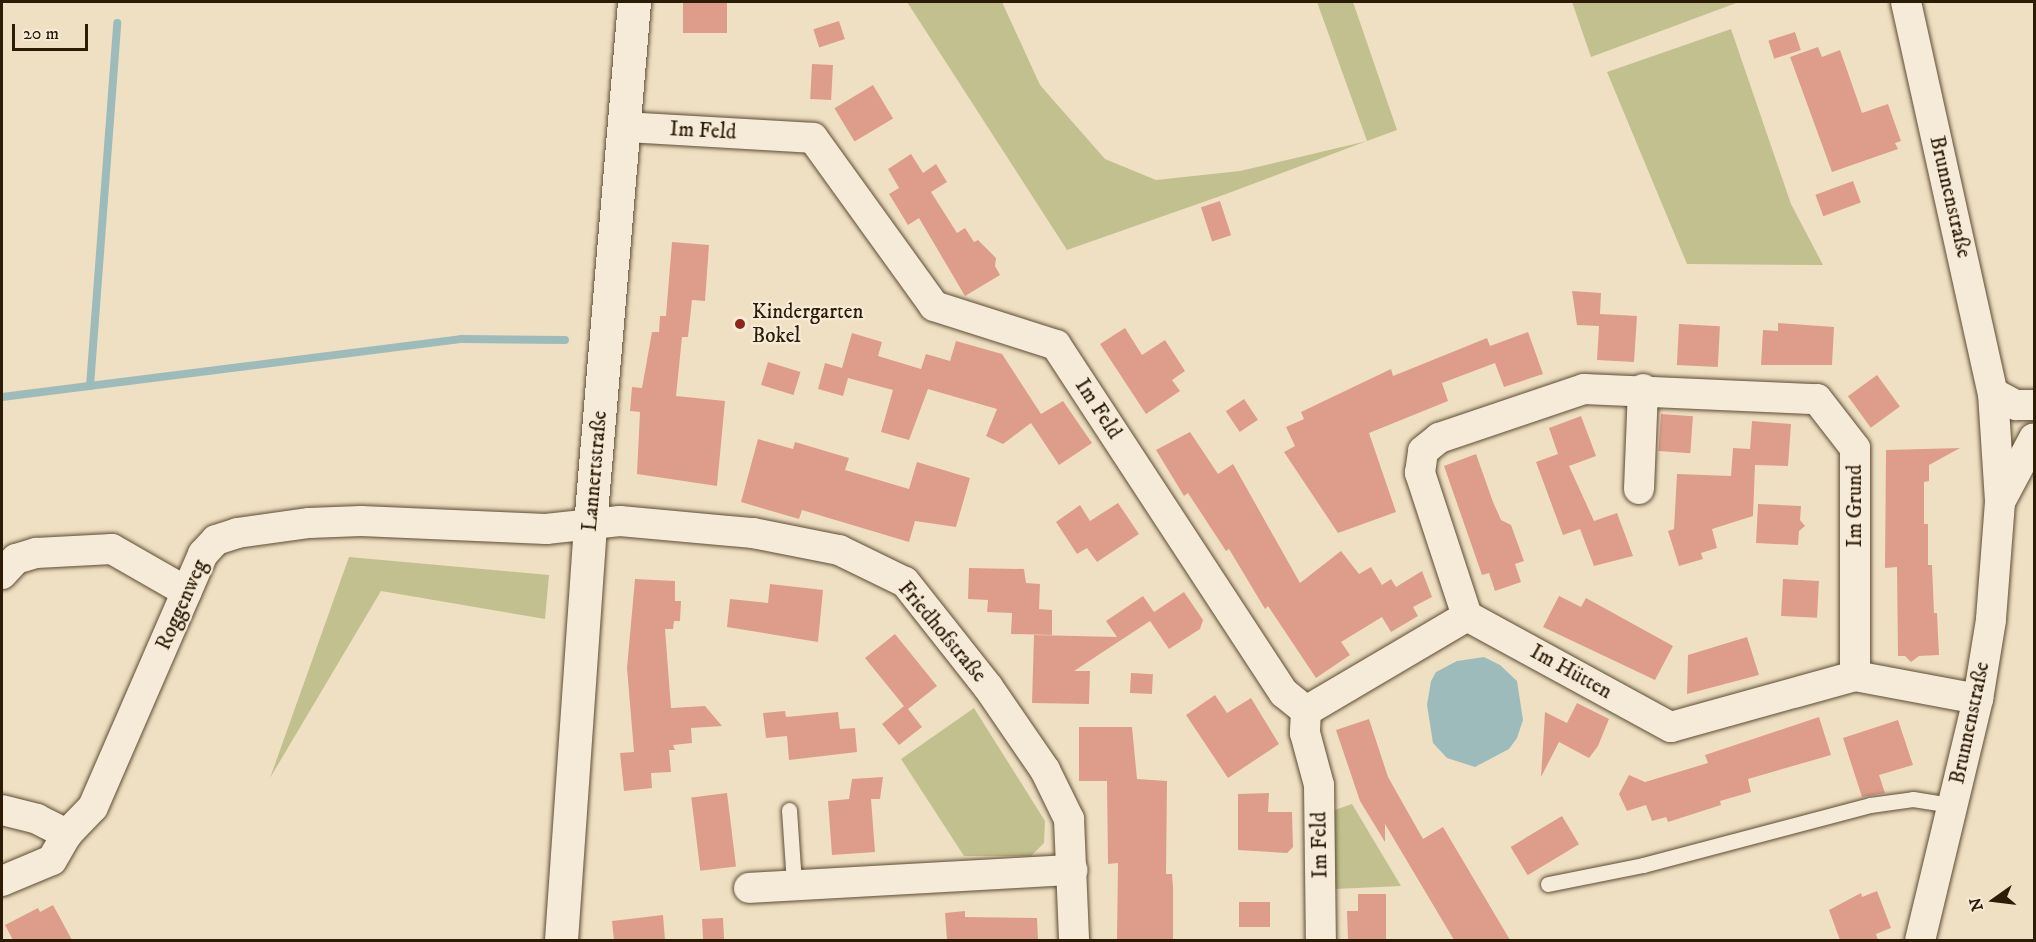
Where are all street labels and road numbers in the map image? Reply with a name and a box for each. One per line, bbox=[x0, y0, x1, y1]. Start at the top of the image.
street label: Im Feld bbox=[669, 117, 737, 145]
street label: Brunnenstraße bbox=[1924, 133, 1976, 261]
street label: Im Feld bbox=[1069, 374, 1127, 444]
street label: Lannertstraße bbox=[577, 410, 613, 532]
street label: Im Grund bbox=[1842, 465, 1868, 547]
street label: Roggenweg bbox=[151, 556, 213, 654]
street label: Friedhofstraße bbox=[893, 576, 991, 688]
street label: Im Hütten bbox=[1526, 639, 1616, 705]
street label: Brunnenstraße bbox=[1945, 659, 1995, 787]
street label: Im Feld bbox=[1307, 811, 1333, 879]

